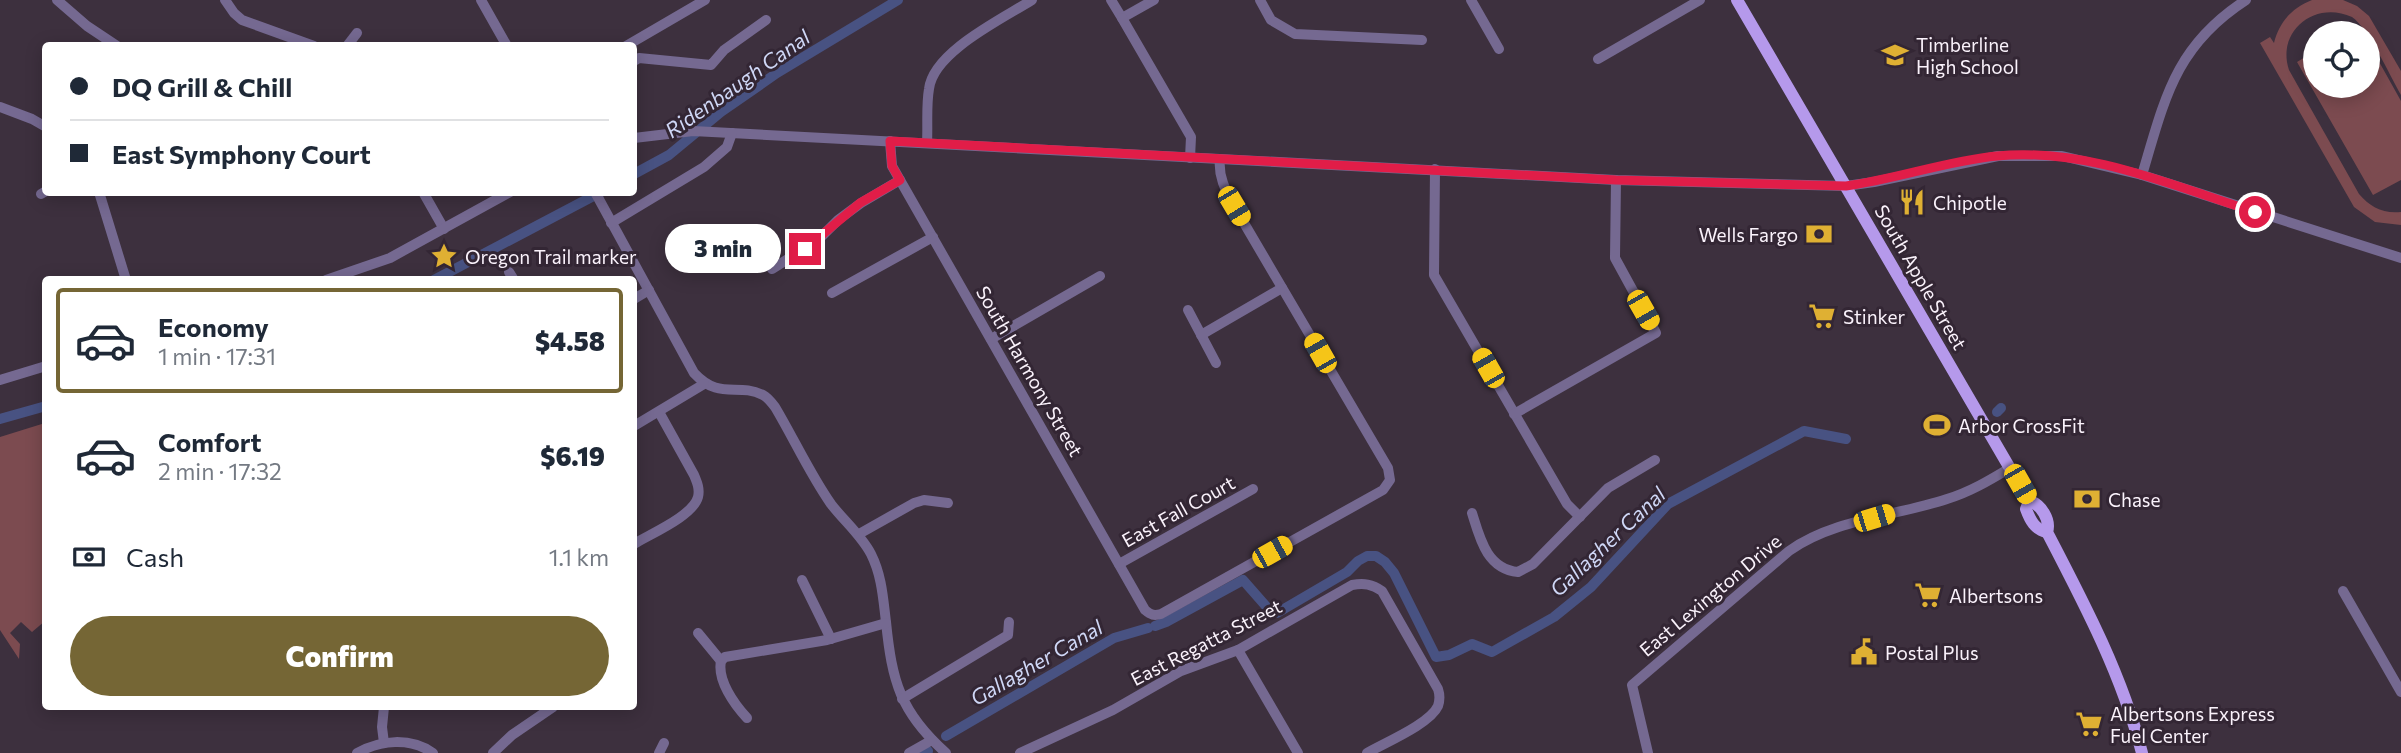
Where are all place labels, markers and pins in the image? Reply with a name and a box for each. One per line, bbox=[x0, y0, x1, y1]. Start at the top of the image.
place label: Timberline High School bbox=[1916, 33, 2019, 78]
school or university icon: Timberline High School bbox=[1880, 40, 1910, 70]
restaurant icon: Chipotle bbox=[1897, 187, 1927, 217]
place label: Chipotle bbox=[1933, 191, 2007, 214]
bank icon: Wells Fargo bbox=[1804, 219, 1834, 249]
place label: Wells Fargo bbox=[1698, 223, 1798, 246]
place icon: Oregon Trail marker bbox=[429, 241, 459, 271]
place label: Oregon Trail marker bbox=[465, 245, 637, 268]
supermarket icon: Stinker bbox=[1807, 301, 1837, 331]
place label: Stinker bbox=[1843, 305, 1905, 328]
sports icon: Arbor CrossFit bbox=[1922, 410, 1952, 440]
place label: Arbor CrossFit bbox=[1958, 414, 2085, 437]
bank icon: Chase bbox=[2072, 484, 2102, 514]
place label: Chase bbox=[2108, 488, 2161, 511]
supermarket icon: Albertsons bbox=[1913, 580, 1943, 610]
place label: Albertsons bbox=[1949, 584, 2043, 607]
public building icon: Postal Plus bbox=[1849, 637, 1879, 667]
place label: Postal Plus bbox=[1885, 641, 1979, 664]
place label: Albertsons Express Fuel Center bbox=[2110, 702, 2275, 747]
supermarket icon: Albertsons Express Fuel Center bbox=[2074, 709, 2104, 739]

